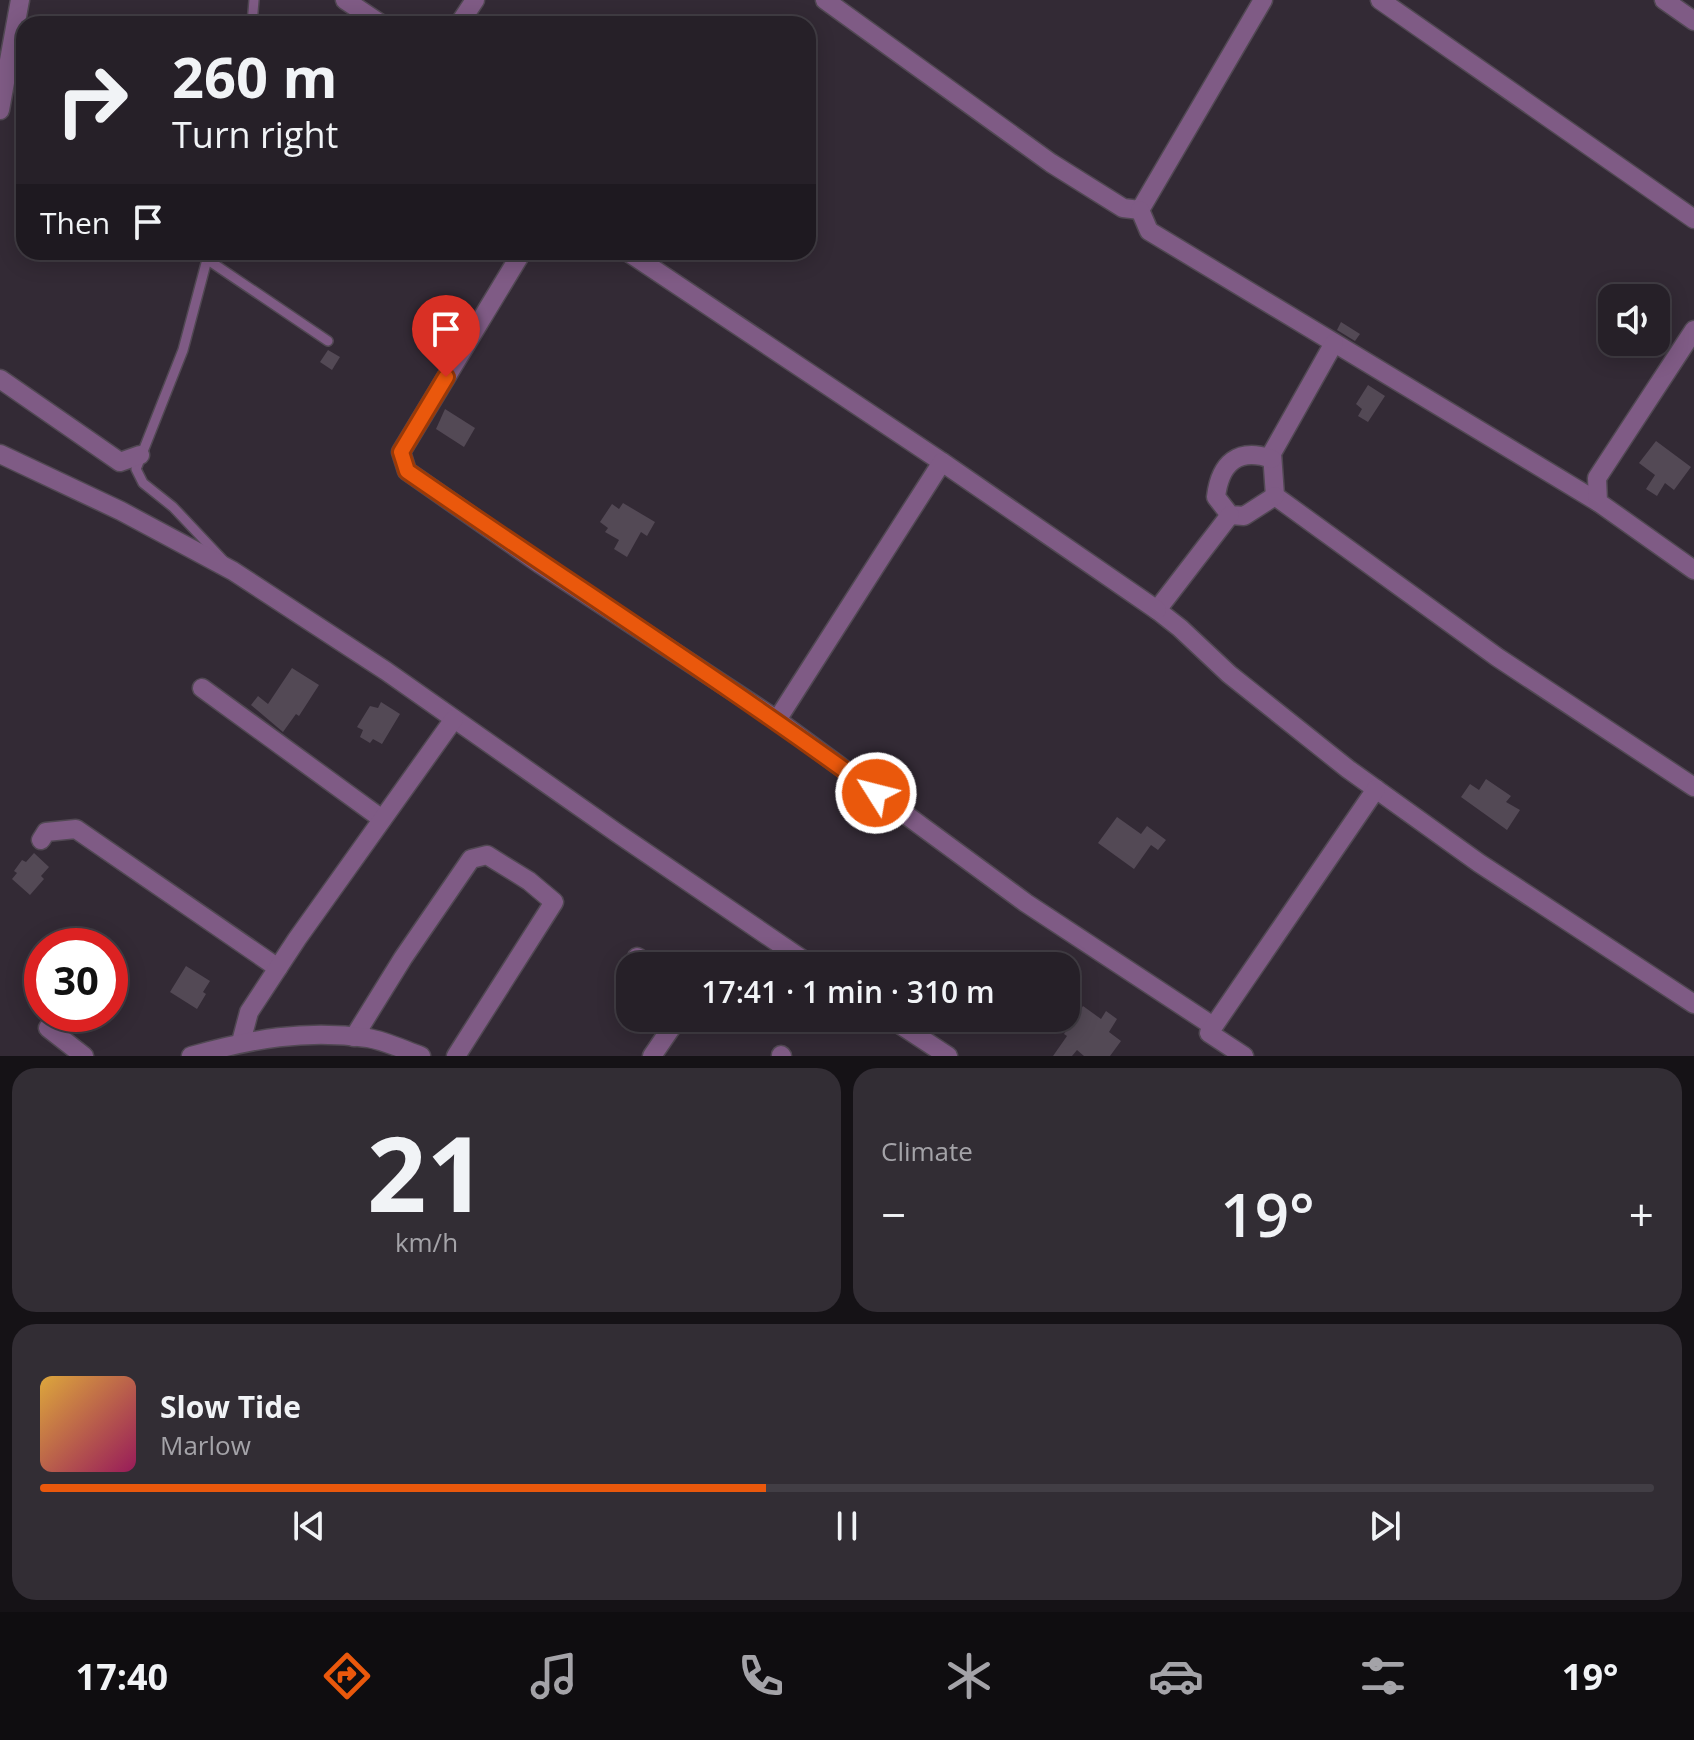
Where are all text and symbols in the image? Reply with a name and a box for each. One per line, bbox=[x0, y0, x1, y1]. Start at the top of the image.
text: 260 m bbox=[172, 38, 338, 114]
icon: right bbox=[40, 48, 144, 152]
text: Turn right bbox=[172, 110, 338, 159]
icon: arrive bbox=[126, 200, 170, 244]
text: Then bbox=[40, 202, 110, 243]
map controls bbox=[1598, 284, 1670, 356]
button: sound bbox=[1598, 284, 1670, 356]
pin bbox=[412, 295, 480, 377]
icon: arrive bbox=[424, 307, 468, 351]
position arrow bbox=[834, 751, 918, 835]
speed limit sign: 30 bbox=[24, 928, 128, 1032]
text: 17:41 · 1 min · 310 m bbox=[701, 971, 995, 1012]
text: 21 bbox=[367, 1101, 486, 1242]
text: Climate bbox=[881, 1133, 973, 1169]
text: 19° bbox=[1220, 1173, 1315, 1255]
text: − bbox=[881, 1184, 906, 1244]
text: + bbox=[1629, 1184, 1654, 1244]
text: km/h bbox=[395, 1224, 458, 1260]
text: Slow Tide bbox=[160, 1386, 301, 1427]
text: Marlow bbox=[160, 1427, 251, 1463]
icon: previous bbox=[287, 1504, 331, 1548]
icon: pause bbox=[825, 1504, 869, 1548]
icon: next bbox=[1363, 1504, 1407, 1548]
icon: directions bbox=[319, 1648, 375, 1704]
icon: music bbox=[526, 1648, 582, 1704]
icon: phone bbox=[733, 1648, 789, 1704]
icon: climate bbox=[941, 1648, 997, 1704]
icon: car bbox=[1148, 1648, 1204, 1704]
icon: filters bbox=[1355, 1648, 1411, 1704]
text: 17:40 bbox=[76, 1652, 168, 1701]
text: 19° bbox=[1562, 1652, 1618, 1701]

